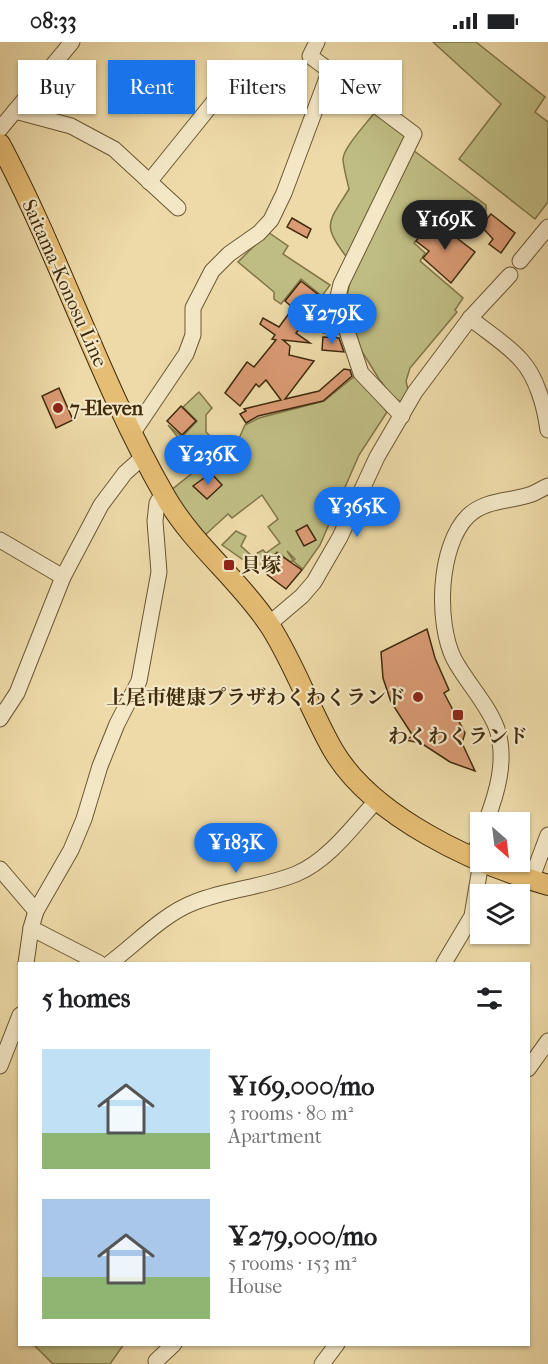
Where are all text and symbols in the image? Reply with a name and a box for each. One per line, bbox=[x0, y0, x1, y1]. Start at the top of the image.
text: 08:33 bbox=[30, 8, 77, 34]
chip: Buy bbox=[18, 60, 96, 114]
chip: Rent bbox=[108, 60, 195, 114]
chip: Filters bbox=[207, 60, 307, 114]
chip: New bbox=[319, 60, 402, 114]
street label: Saitama-Konosu Line bbox=[17, 196, 112, 371]
pin: ¥169K bbox=[403, 200, 487, 251]
text: ¥169K bbox=[416, 208, 474, 231]
pin: ¥279K bbox=[290, 294, 374, 345]
text: ¥279K bbox=[302, 302, 362, 325]
place label: 7-Eleven bbox=[69, 397, 144, 420]
marker: 7-Eleven bbox=[51, 401, 65, 415]
pin: ¥236K bbox=[166, 435, 250, 486]
text: ¥236K bbox=[178, 443, 238, 466]
pin: ¥365K bbox=[315, 487, 399, 538]
text: ¥365K bbox=[328, 495, 386, 518]
place label: 貝塚 bbox=[241, 554, 281, 577]
marker: 貝塚 bbox=[222, 558, 236, 572]
place label: 上尾市健康プラザわくわくランド bbox=[106, 686, 406, 709]
marker: 上尾市健康プラザわくわくランド bbox=[411, 690, 425, 704]
marker: わくわくランド bbox=[451, 708, 465, 722]
place label: わくわくランド bbox=[388, 725, 528, 748]
north arrow bbox=[470, 812, 530, 872]
map controls bbox=[470, 812, 530, 944]
pin: ¥183K bbox=[194, 823, 278, 874]
text: ¥183K bbox=[208, 831, 264, 854]
button: layers bbox=[470, 884, 530, 944]
icon: filters bbox=[473, 982, 506, 1015]
text: 5 homes bbox=[42, 983, 130, 1014]
text: ¥169,000/mo bbox=[228, 1071, 375, 1102]
icon: home bbox=[90, 1073, 162, 1145]
text: 3 rooms · 80 m² bbox=[228, 1102, 353, 1125]
text: Apartment bbox=[228, 1125, 322, 1148]
text: ¥279,000/mo bbox=[228, 1221, 377, 1252]
icon: home bbox=[90, 1223, 162, 1295]
text: 5 rooms · 153 m² bbox=[228, 1252, 357, 1275]
text: House bbox=[228, 1275, 282, 1298]

